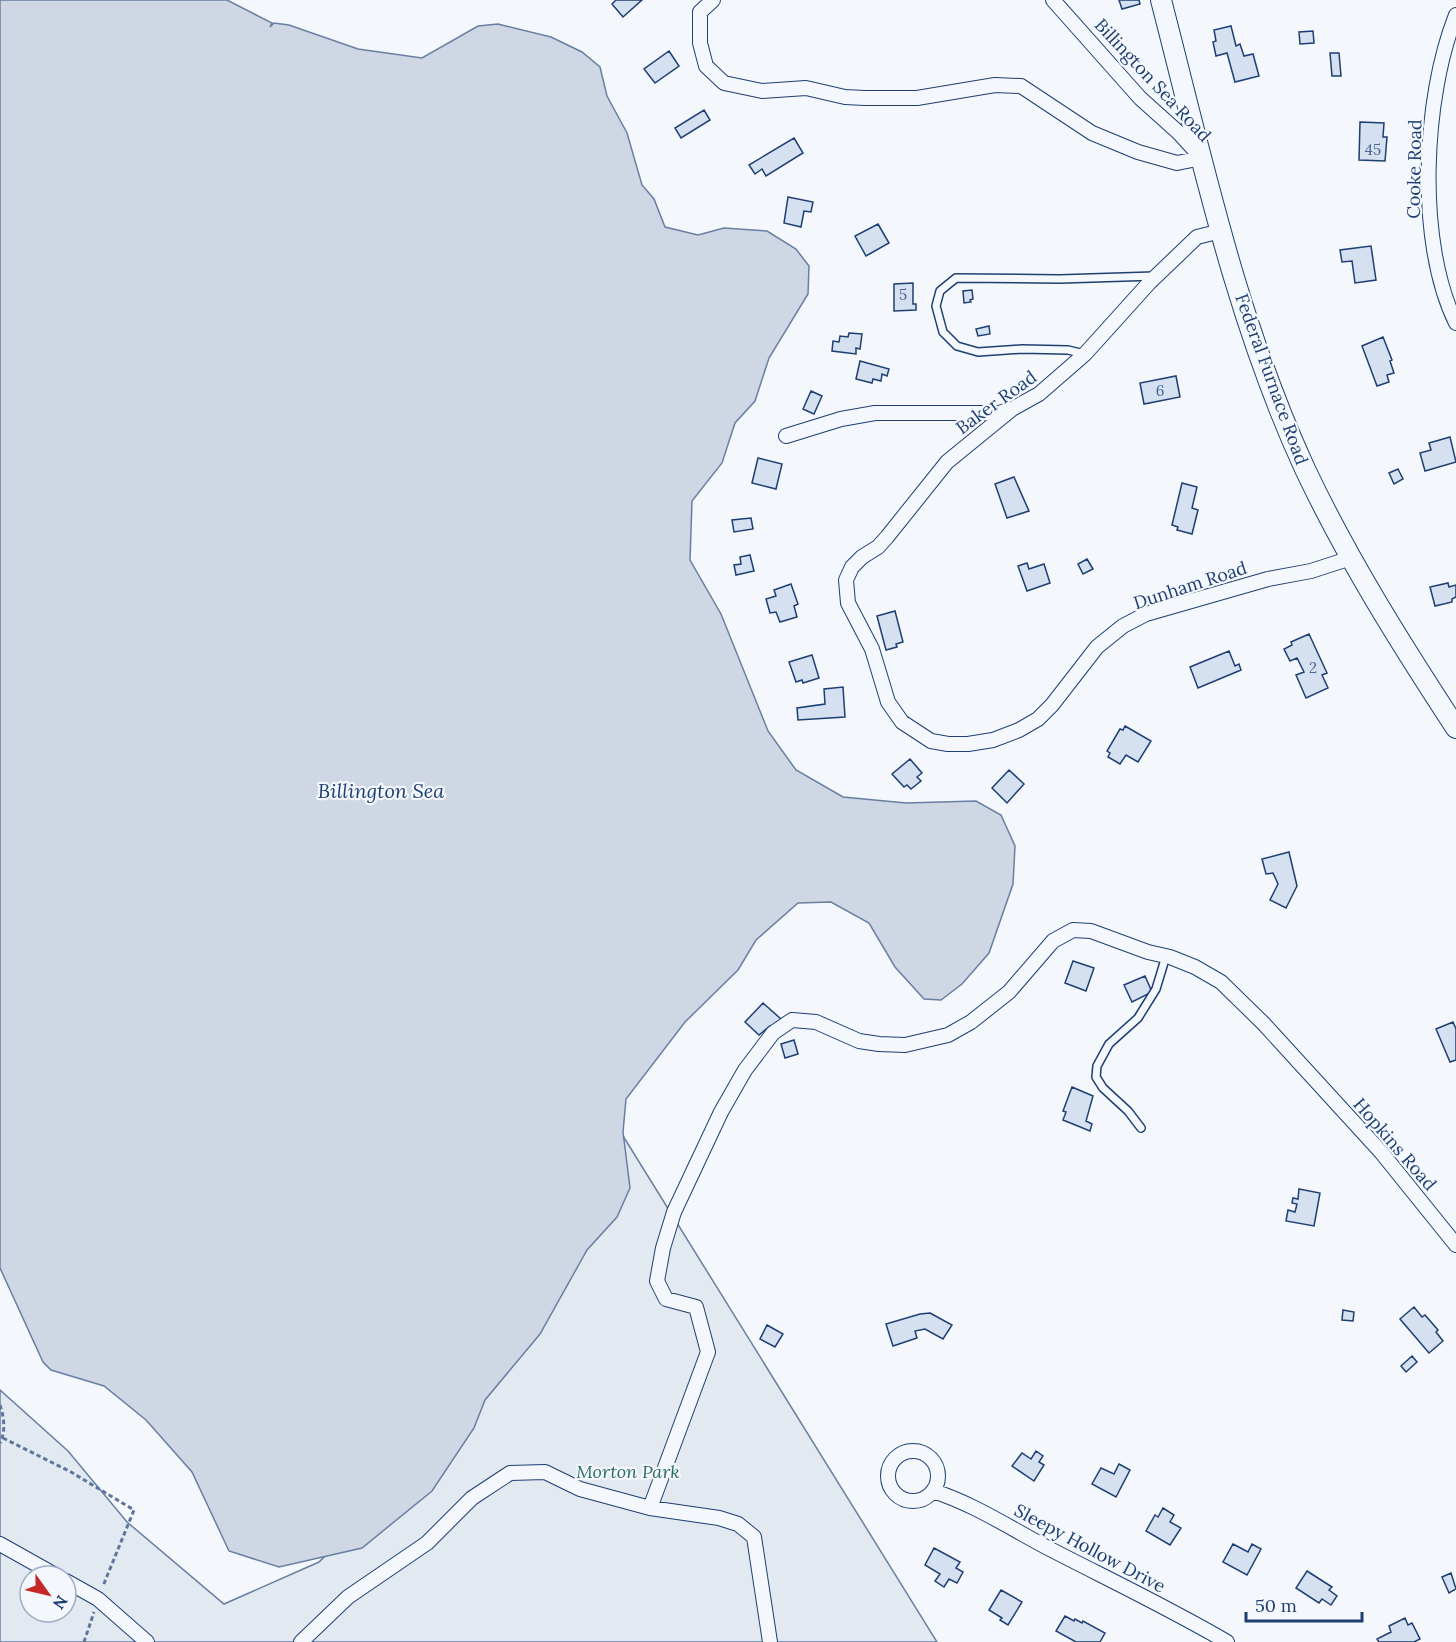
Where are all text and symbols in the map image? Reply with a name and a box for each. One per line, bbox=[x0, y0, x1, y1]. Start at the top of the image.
street label: Billington Sea Road bbox=[1090, 13, 1216, 147]
street label: Cooke Road bbox=[1402, 119, 1426, 219]
house number: 45 bbox=[1365, 140, 1381, 159]
house number: 5 bbox=[899, 285, 907, 304]
street label: Federal Furnace Road bbox=[1230, 290, 1314, 468]
street label: Baker Road bbox=[951, 365, 1041, 439]
house number: 6 bbox=[1156, 381, 1164, 400]
street label: Dunham Road bbox=[1130, 556, 1250, 614]
house number: 2 bbox=[1309, 658, 1317, 677]
water label: Billington Sea bbox=[318, 778, 444, 803]
street label: Hopkins Road bbox=[1348, 1093, 1442, 1195]
park label: Morton Park bbox=[576, 1460, 680, 1483]
street label: Sleepy Hollow Drive bbox=[1010, 1498, 1170, 1598]
north arrow bbox=[18, 1564, 78, 1624]
scale bar bbox=[1246, 1585, 1362, 1623]
text: N bbox=[49, 1592, 72, 1613]
text: 50 m bbox=[1255, 1594, 1297, 1617]

